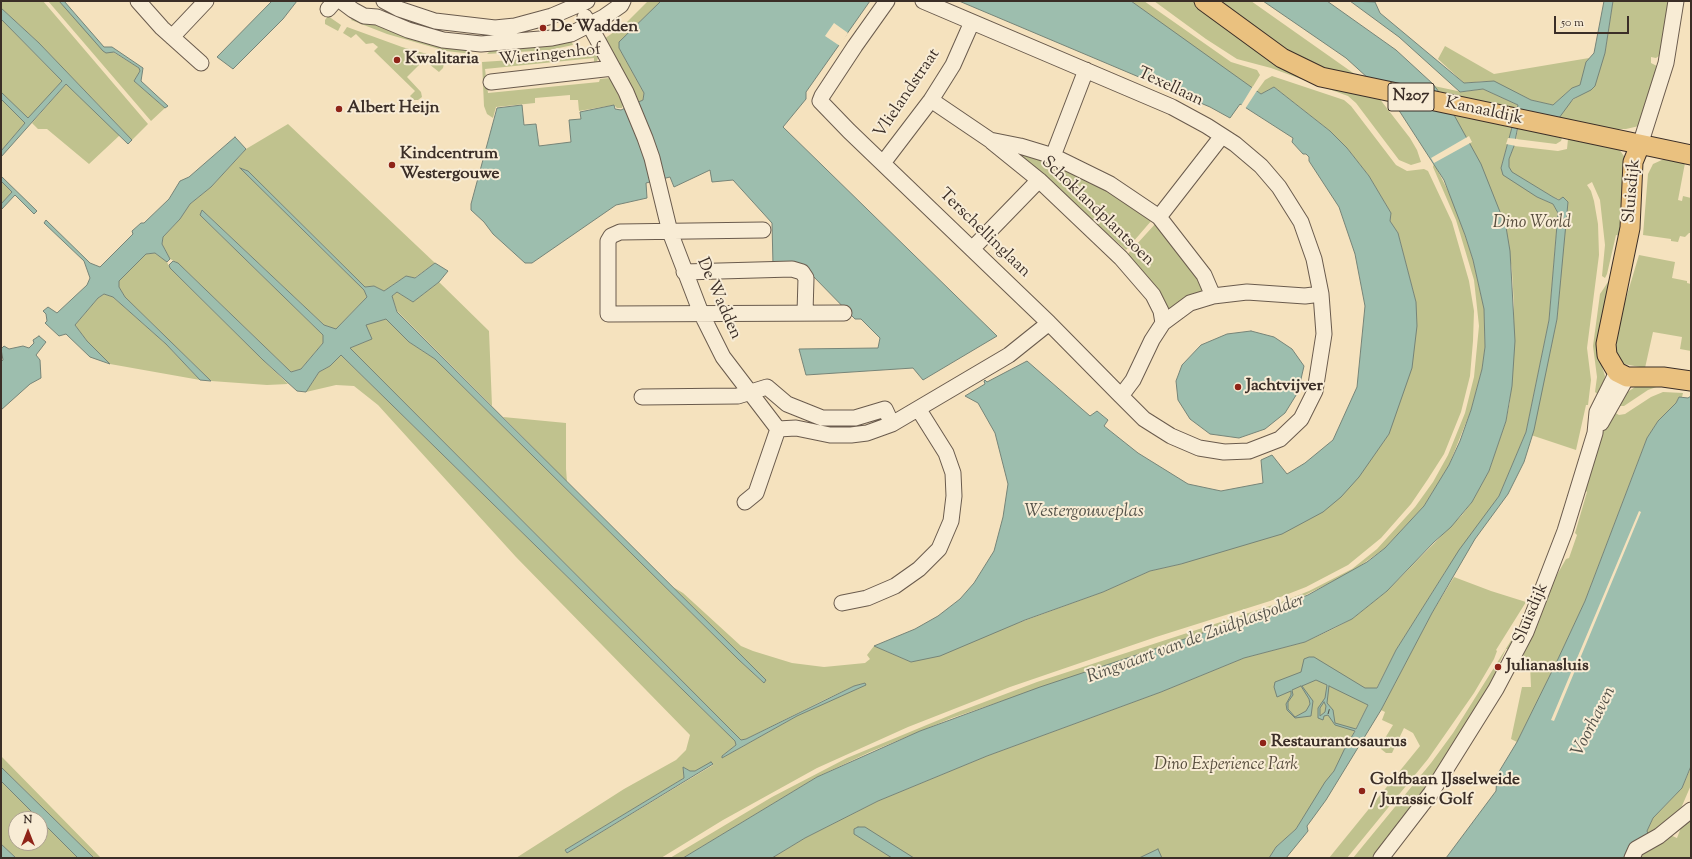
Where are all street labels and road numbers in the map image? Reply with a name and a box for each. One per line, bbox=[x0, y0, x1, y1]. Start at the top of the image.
street label: Wieringenhof bbox=[498, 40, 602, 72]
street label: Vlielandstraat bbox=[871, 45, 945, 143]
street label: Texellaan bbox=[1134, 64, 1206, 112]
road number: N207 bbox=[1388, 83, 1434, 111]
street label: Kanaaldijk bbox=[1443, 94, 1525, 130]
street label: Schoklandplantsoen bbox=[1036, 153, 1158, 271]
street label: Sluisdijk bbox=[1620, 158, 1646, 224]
street label: Terschellinglaan bbox=[934, 185, 1034, 283]
street label: De Wadden bbox=[691, 255, 745, 343]
street label: Sluisdijk bbox=[1510, 580, 1554, 648]

